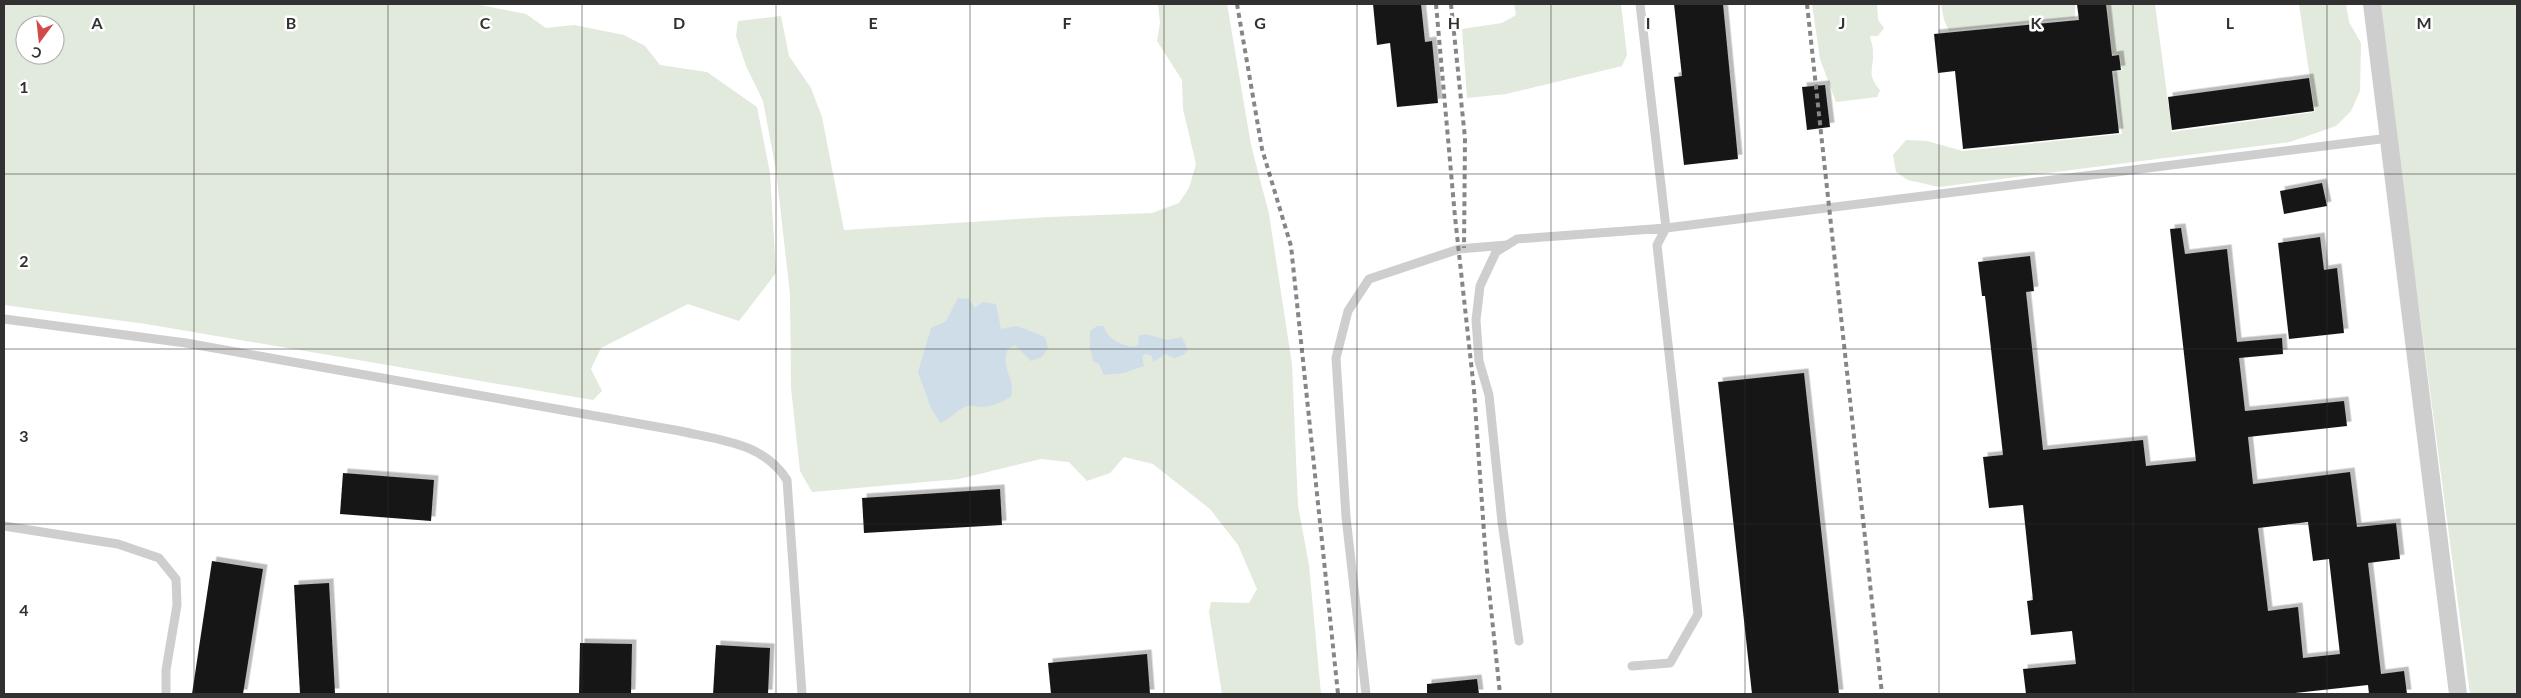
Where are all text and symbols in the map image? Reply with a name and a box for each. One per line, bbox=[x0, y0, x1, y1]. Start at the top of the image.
text: A bbox=[90, 13, 103, 32]
text: B bbox=[286, 13, 296, 32]
text: C bbox=[480, 13, 491, 32]
text: D bbox=[673, 13, 685, 32]
text: E bbox=[868, 13, 878, 32]
text: F bbox=[1062, 13, 1072, 32]
text: G bbox=[1254, 13, 1266, 32]
text: H bbox=[1448, 13, 1460, 32]
text: I bbox=[1646, 13, 1650, 32]
text: J bbox=[1839, 13, 1845, 32]
text: K bbox=[2031, 13, 2043, 32]
text: L bbox=[2226, 13, 2235, 32]
text: M bbox=[2416, 13, 2432, 32]
north arrow bbox=[15, 15, 65, 65]
text: С bbox=[29, 43, 43, 62]
text: 1 bbox=[19, 77, 29, 96]
text: 2 bbox=[19, 251, 29, 270]
text: 3 bbox=[19, 426, 29, 445]
text: 4 bbox=[19, 600, 29, 619]

